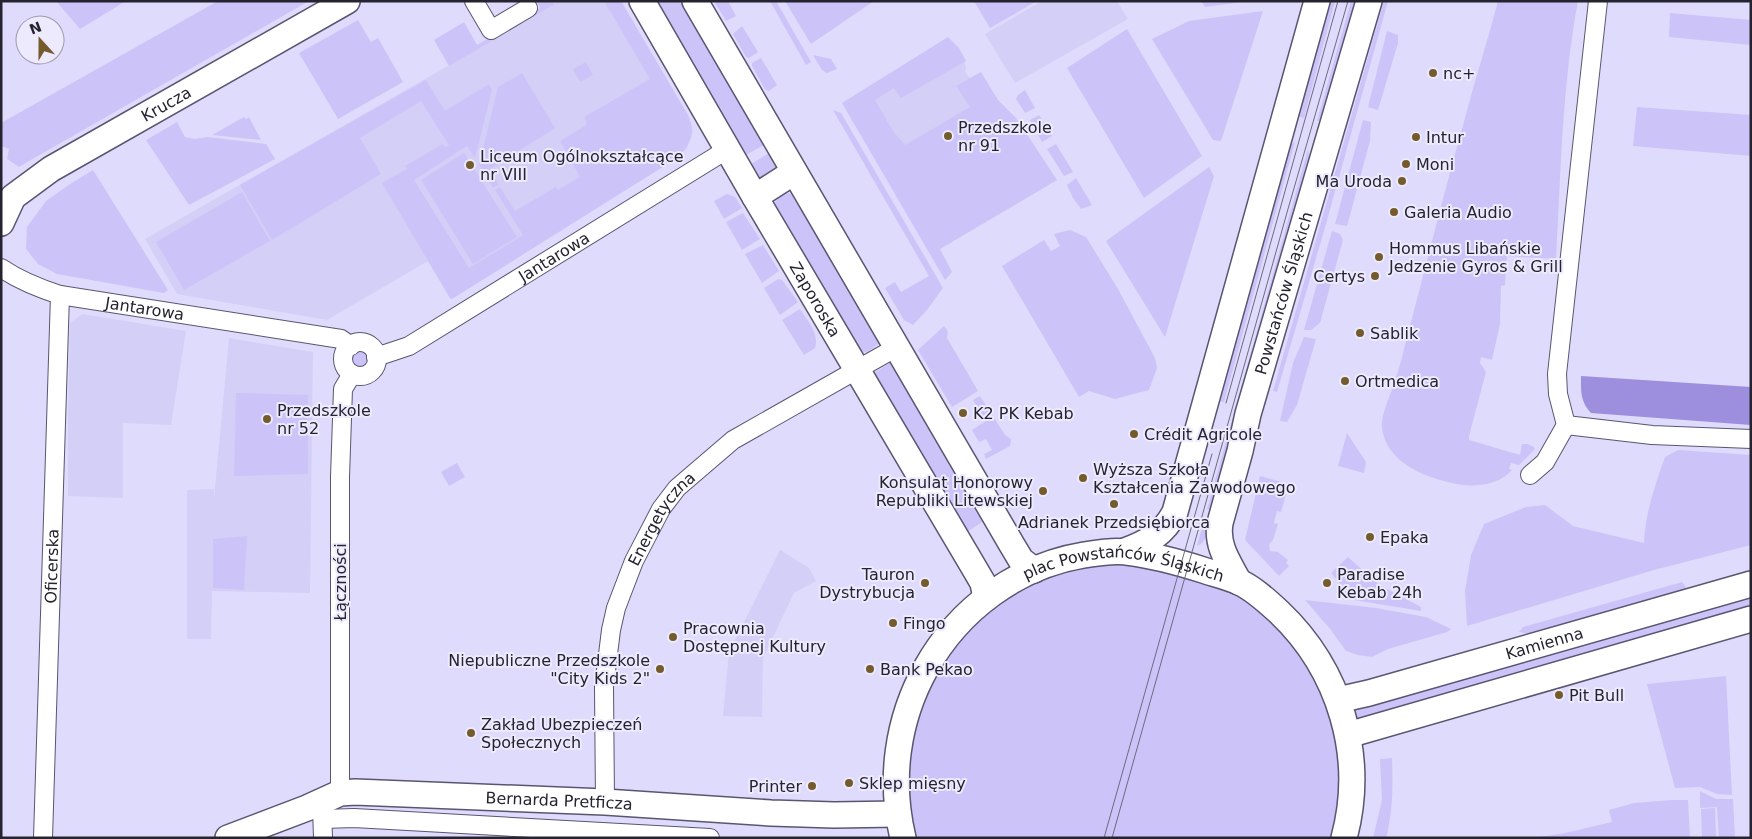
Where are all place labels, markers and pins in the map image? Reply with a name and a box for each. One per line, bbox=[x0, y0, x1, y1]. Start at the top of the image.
place label: nc+ bbox=[1443, 64, 1475, 83]
marker: nc+ bbox=[1427, 67, 1439, 79]
place label: Przedszkole nr 91 bbox=[958, 118, 1052, 155]
place label: Intur bbox=[1426, 128, 1464, 147]
marker: Przedszkole nr 91 bbox=[942, 130, 954, 142]
marker: Intur bbox=[1410, 131, 1422, 143]
place label: Liceum Ogólnokształcące nr VIII bbox=[480, 147, 684, 184]
place label: Moni bbox=[1416, 155, 1454, 174]
marker: Moni bbox=[1400, 158, 1412, 170]
marker: Liceum Ogólnokształcące nr VIII bbox=[464, 159, 476, 171]
place label: Ma Uroda bbox=[1316, 172, 1392, 191]
marker: Ma Uroda bbox=[1396, 175, 1408, 187]
place label: Galeria Audio bbox=[1404, 203, 1512, 222]
marker: Galeria Audio bbox=[1388, 206, 1400, 218]
place label: Hommus Libańskie Jedzenie Gyros & Grill bbox=[1388, 239, 1563, 276]
marker: Hommus Libańskie Jedzenie Gyros & Grill bbox=[1373, 251, 1385, 263]
place label: Certys bbox=[1313, 267, 1365, 286]
marker: Certys bbox=[1369, 270, 1381, 282]
place label: Sablik bbox=[1370, 324, 1419, 343]
marker: Sablik bbox=[1354, 327, 1366, 339]
place label: Ortmedica bbox=[1355, 372, 1439, 391]
marker: Ortmedica bbox=[1339, 375, 1351, 387]
place label: Przedszkole nr 52 bbox=[277, 401, 371, 438]
place label: K2 PK Kebab bbox=[973, 404, 1074, 423]
marker: K2 PK Kebab bbox=[957, 407, 969, 419]
marker: Przedszkole nr 52 bbox=[261, 413, 273, 425]
place label: Crédit Agricole bbox=[1144, 425, 1262, 444]
marker: Crédit Agricole bbox=[1128, 428, 1140, 440]
place label: Wyższa Szkoła Kształcenia Zawodowego bbox=[1093, 460, 1295, 497]
marker: Wyższa Szkoła Kształcenia Zawodowego bbox=[1077, 472, 1089, 484]
place label: Konsulat Honorowy Republiki Litewskiej bbox=[876, 473, 1033, 510]
marker: Konsulat Honorowy Republiki Litewskiej bbox=[1037, 485, 1049, 497]
marker: Adrianek Przedsiębiorca bbox=[1108, 498, 1120, 510]
place label: Adrianek Przedsiębiorca bbox=[1018, 513, 1210, 532]
place label: Epaka bbox=[1380, 528, 1429, 547]
marker: Epaka bbox=[1364, 531, 1376, 543]
place label: Tauron Dystrybucja bbox=[819, 565, 915, 602]
place label: Paradise Kebab 24h bbox=[1337, 565, 1422, 602]
marker: Tauron Dystrybucja bbox=[919, 577, 931, 589]
marker: Paradise Kebab 24h bbox=[1321, 577, 1333, 589]
place label: Fingo bbox=[903, 614, 946, 633]
marker: Fingo bbox=[887, 617, 899, 629]
place label: Pracownia Dostępnej Kultury bbox=[683, 619, 826, 656]
marker: Pracownia Dostępnej Kultury bbox=[667, 631, 679, 643]
place label: Niepubliczne Przedszkole "City Kids 2" bbox=[448, 651, 650, 688]
place label: Bank Pekao bbox=[880, 660, 973, 679]
marker: Niepubliczne Przedszkole "City Kids 2" bbox=[654, 663, 666, 675]
marker: Bank Pekao bbox=[864, 663, 876, 675]
place label: Pit Bull bbox=[1569, 686, 1624, 705]
marker: Pit Bull bbox=[1553, 689, 1565, 701]
place label: Zakład Ubezpieczeń Społecznych bbox=[481, 715, 642, 752]
marker: Zakład Ubezpieczeń Społecznych bbox=[465, 727, 477, 739]
place label: Sklep mięsny bbox=[859, 774, 966, 793]
place label: Printer bbox=[749, 777, 802, 796]
marker: Sklep mięsny bbox=[843, 777, 855, 789]
marker: Printer bbox=[806, 780, 818, 792]

